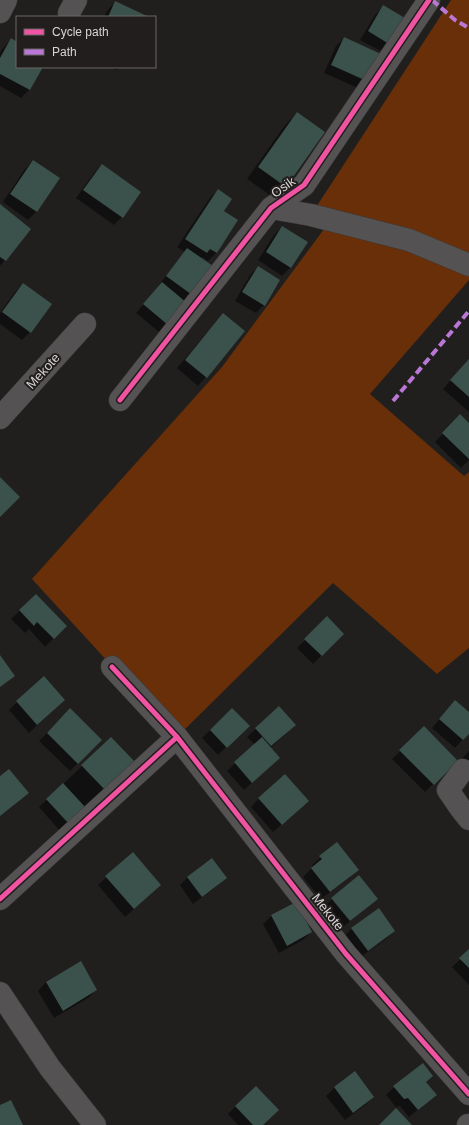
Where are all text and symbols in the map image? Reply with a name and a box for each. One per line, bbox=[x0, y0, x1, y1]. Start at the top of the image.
legend bbox=[16, 16, 156, 68]
text: Cycle path bbox=[52, 25, 109, 39]
text: Path bbox=[52, 45, 77, 59]
street label: Osik bbox=[268, 173, 298, 201]
street label: Mekote bbox=[23, 350, 63, 392]
street label: Mekote bbox=[309, 891, 347, 933]

